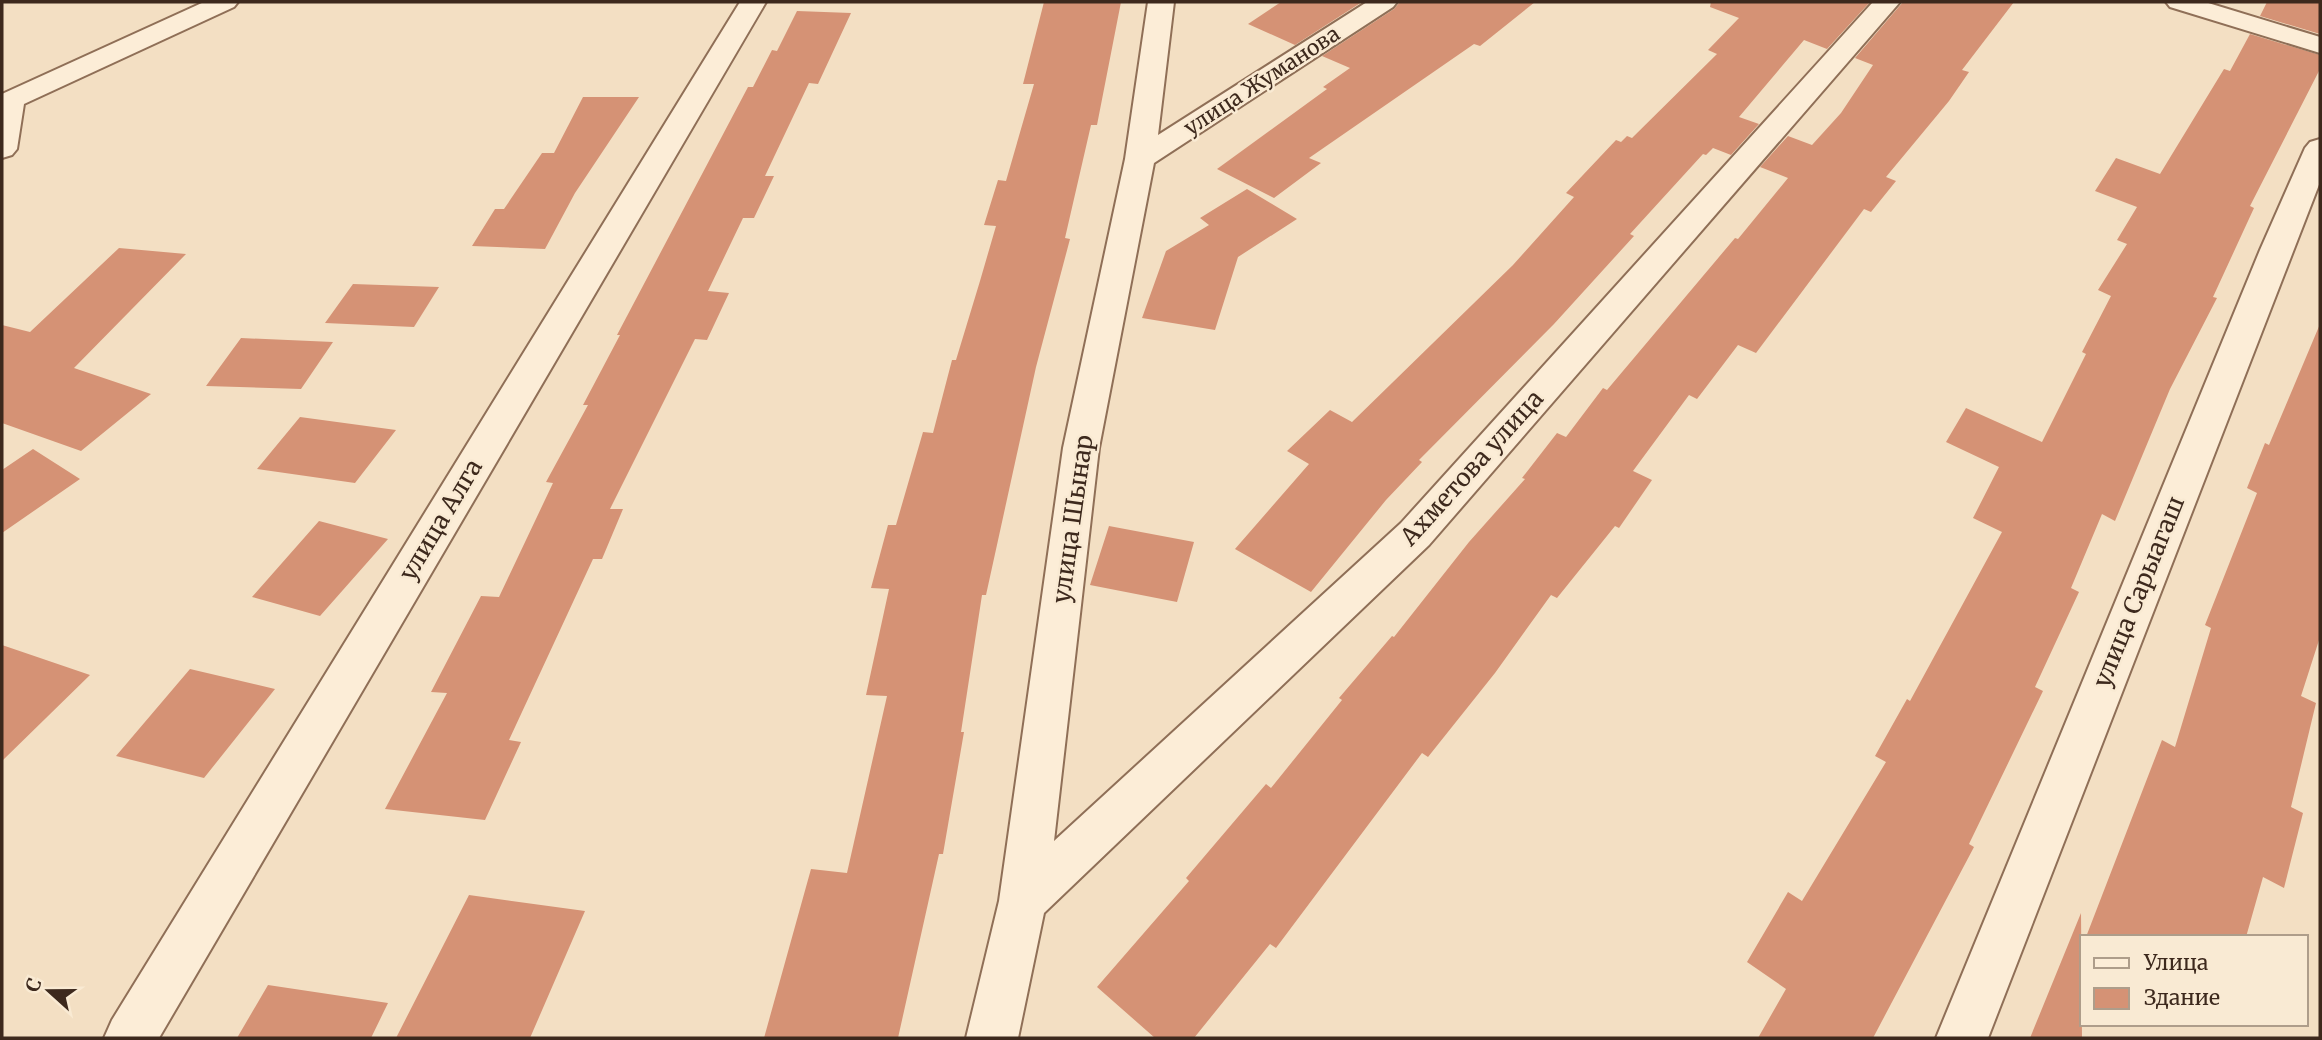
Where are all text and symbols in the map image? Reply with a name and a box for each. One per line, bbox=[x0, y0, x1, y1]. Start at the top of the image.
street label: улица Жуманова bbox=[1179, 20, 1345, 141]
street label: Ахметова улица bbox=[1393, 383, 1550, 553]
street label: улица Шынар bbox=[1045, 433, 1100, 605]
street label: улица Алга bbox=[392, 453, 489, 586]
street label: улица Сарыагаш bbox=[2086, 492, 2191, 692]
legend bbox=[2080, 935, 2308, 1026]
text: Улица bbox=[2143, 949, 2208, 976]
north arrow bbox=[14, 956, 84, 1026]
text: С bbox=[20, 975, 47, 995]
text: Здание bbox=[2144, 984, 2220, 1011]

